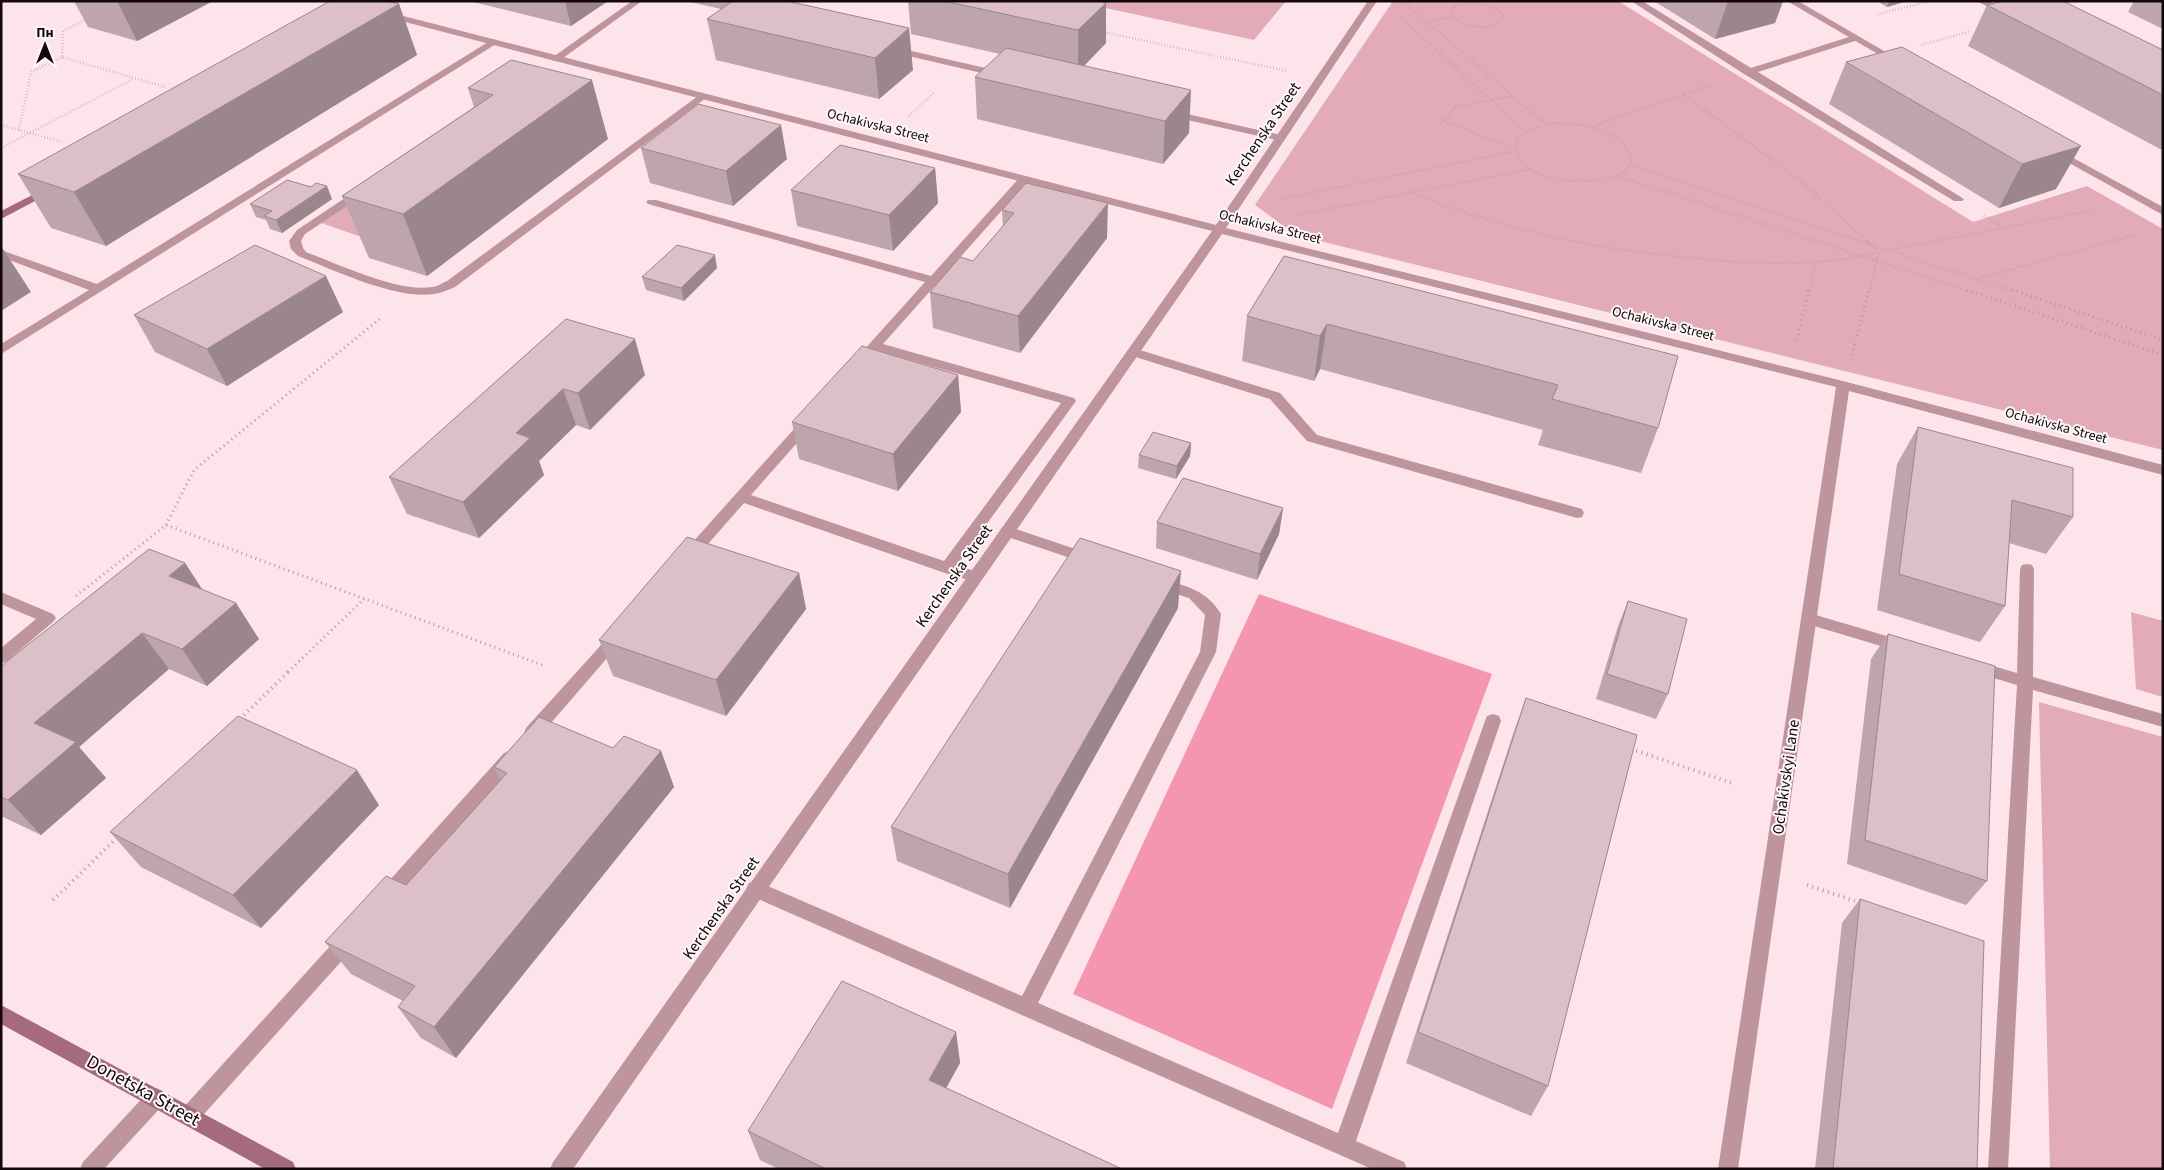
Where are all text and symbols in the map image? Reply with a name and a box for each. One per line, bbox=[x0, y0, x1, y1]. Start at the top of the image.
north arrow bbox=[20, 20, 70, 70]
text: Пн bbox=[36, 23, 54, 43]
street label: Kerchenska Street bbox=[1220, 77, 1306, 190]
street label: Ochakivska Street bbox=[825, 104, 932, 148]
street label: Ochakivska Street bbox=[1217, 205, 1324, 249]
street label: Ochakivska Street bbox=[1610, 302, 1717, 346]
street label: Ochakivska Street bbox=[2003, 403, 2109, 449]
street label: Kerchenska Street bbox=[910, 520, 998, 632]
street label: Ochakivskyi Lane bbox=[1767, 718, 1805, 836]
street label: Kerchenska Street bbox=[677, 852, 765, 964]
street label: Donetska Street bbox=[81, 1049, 205, 1134]

